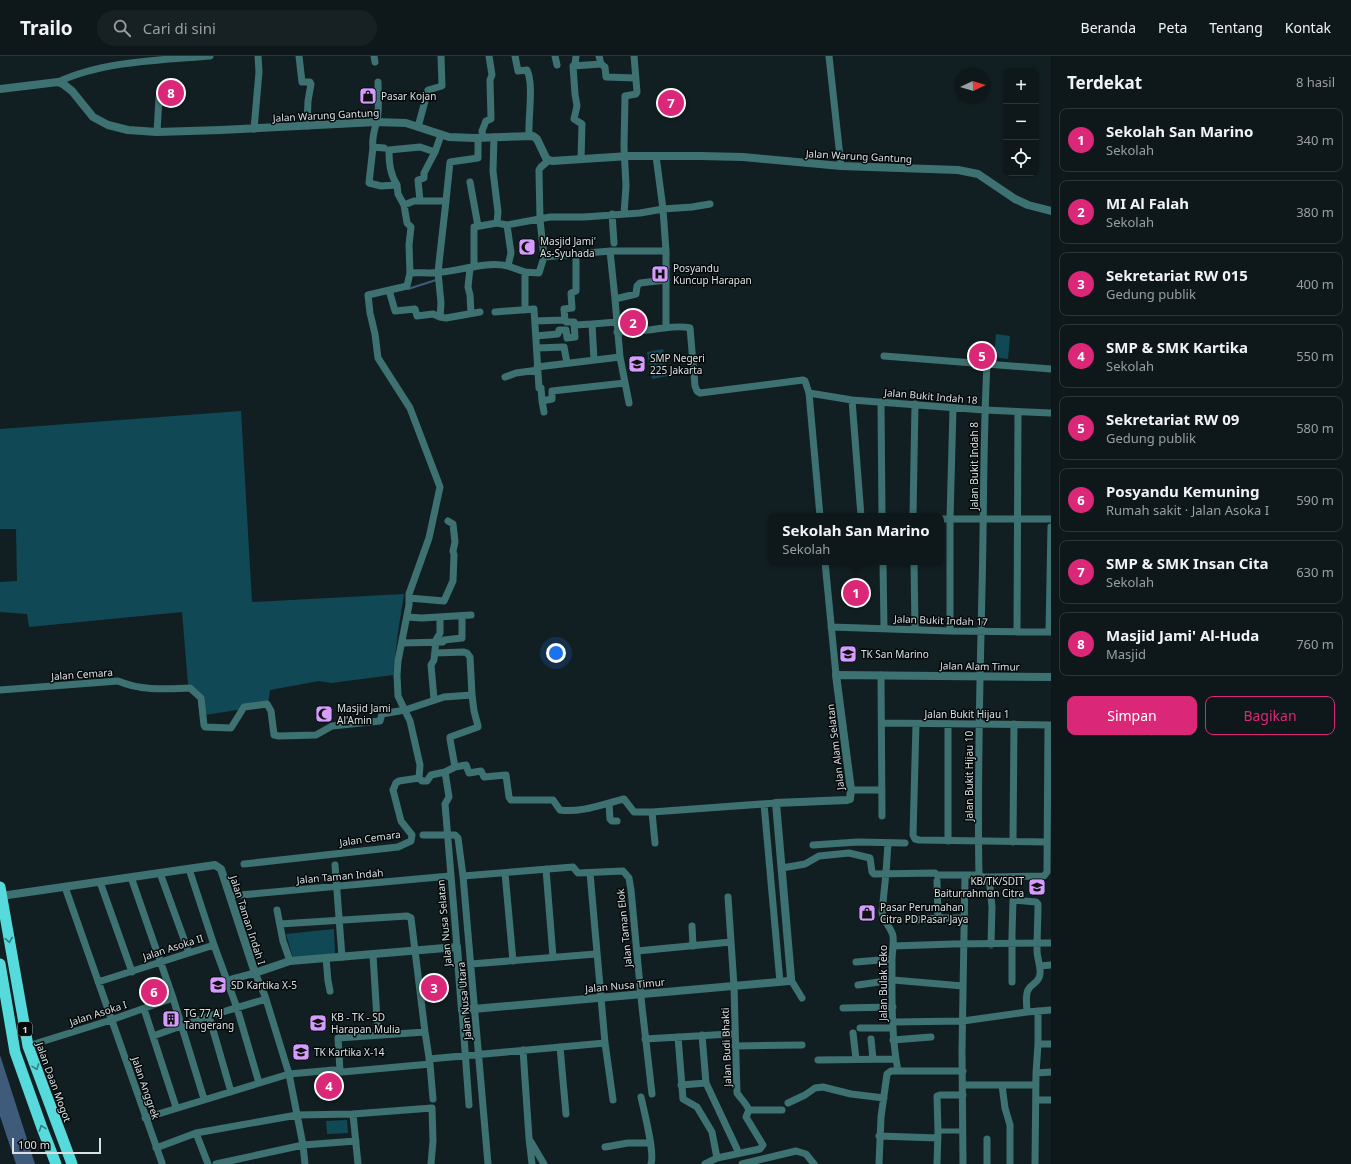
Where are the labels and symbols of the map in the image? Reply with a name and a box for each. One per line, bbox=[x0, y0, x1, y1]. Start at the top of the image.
north arrow bbox=[955, 68, 991, 104]
pin: 8 bbox=[158, 78, 184, 108]
shop icon: Pasar Kojan bbox=[358, 86, 378, 106]
pin: 7 bbox=[658, 88, 684, 118]
place label: Pasar Kojan bbox=[381, 89, 436, 103]
street label: Jalan Warung Gantung bbox=[271, 105, 380, 125]
street label: Jalan Warung Gantung bbox=[804, 146, 913, 166]
place label: Masjid Jami' As-Syuhada bbox=[540, 234, 596, 260]
mosque icon: Masjid Jami' As-Syuhada bbox=[517, 237, 537, 257]
place label: Posyandu Kuncup Harapan bbox=[673, 261, 752, 287]
hospital icon: Posyandu Kuncup Harapan bbox=[650, 264, 670, 284]
pin: 2 bbox=[620, 308, 646, 338]
pin: 5 bbox=[969, 341, 995, 371]
place label: SMP Negeri 225 Jakarta bbox=[650, 351, 705, 377]
school or university icon: SMP Negeri 225 Jakarta bbox=[627, 354, 647, 374]
street label: Jalan Bukit Indah 18 bbox=[883, 385, 979, 407]
street label: Jalan Bukit Indah 8 bbox=[967, 422, 981, 511]
pin: 1 bbox=[843, 578, 869, 608]
street label: Jalan Bukit Indah 17 bbox=[893, 611, 988, 629]
your location bbox=[546, 643, 566, 663]
school or university icon: TK San Marino bbox=[838, 644, 858, 664]
place label: TK San Marino bbox=[861, 647, 929, 661]
street label: Jalan Alam Timur bbox=[939, 658, 1020, 674]
street label: Jalan Cemara bbox=[50, 665, 113, 683]
place label: Masjid Jami Al'Amin bbox=[337, 701, 391, 727]
street label: Jalan Alam Selatan bbox=[823, 703, 847, 792]
mosque icon: Masjid Jami Al'Amin bbox=[314, 704, 334, 724]
street label: Jalan Bukit Hijau 1 bbox=[924, 707, 1009, 721]
street label: Jalan Bukit Hijau 10 bbox=[962, 730, 976, 822]
street label: Jalan Cemara bbox=[337, 827, 402, 849]
street label: Jalan Taman Indah bbox=[295, 865, 384, 887]
street label: Jalan Taman Indah I bbox=[227, 873, 269, 966]
place label: KB/TK/SDIT Baiturrahman Citra bbox=[934, 874, 1024, 900]
school or university icon: KB/TK/SDIT Baiturrahman Citra bbox=[1027, 877, 1047, 897]
street label: Jalan Nusa Selatan bbox=[433, 879, 455, 968]
street label: Jalan Taman Elok bbox=[613, 887, 635, 969]
place label: Pasar Perumahan Citra PD Pasar Jaya bbox=[880, 900, 968, 926]
shop icon: Pasar Perumahan Citra PD Pasar Jaya bbox=[857, 903, 877, 923]
street label: Jalan Asoka II bbox=[140, 931, 205, 964]
one-way arrow bbox=[4, 937, 13, 943]
street label: Jalan Bulak Teko bbox=[876, 945, 890, 1022]
street label: Jalan Nusa Utara bbox=[454, 961, 474, 1042]
pin: 3 bbox=[421, 973, 447, 1003]
school or university icon: SD Kartika X-5 bbox=[208, 975, 228, 995]
street label: Jalan Nusa Timur bbox=[584, 975, 665, 996]
pin: 6 bbox=[141, 977, 167, 1007]
place label: SD Kartika X-5 bbox=[231, 978, 297, 992]
street label: Jalan Asoka I bbox=[67, 997, 128, 1029]
place label: TG 77 AJ Tangerang bbox=[184, 1006, 234, 1032]
street label: Jalan Budi Bhakti bbox=[718, 1007, 734, 1088]
building icon: TG 77 AJ Tangerang bbox=[161, 1009, 181, 1029]
place label: KB - TK - SD Harapan Mulia bbox=[331, 1010, 400, 1036]
school or university icon: KB - TK - SD Harapan Mulia bbox=[308, 1013, 328, 1033]
road number: 1 bbox=[18, 1022, 32, 1036]
street label: Jalan Daan Mogot bbox=[33, 1039, 75, 1124]
school or university icon: TK Kartika X-14 bbox=[291, 1042, 311, 1062]
place label: TK Kartika X-14 bbox=[314, 1045, 385, 1059]
street label: Jalan Anggrek bbox=[128, 1054, 163, 1122]
one-way arrow bbox=[31, 1063, 39, 1070]
pin: 4 bbox=[316, 1071, 342, 1101]
one-way arrow bbox=[38, 1124, 47, 1131]
scale bar bbox=[12, 1136, 101, 1155]

